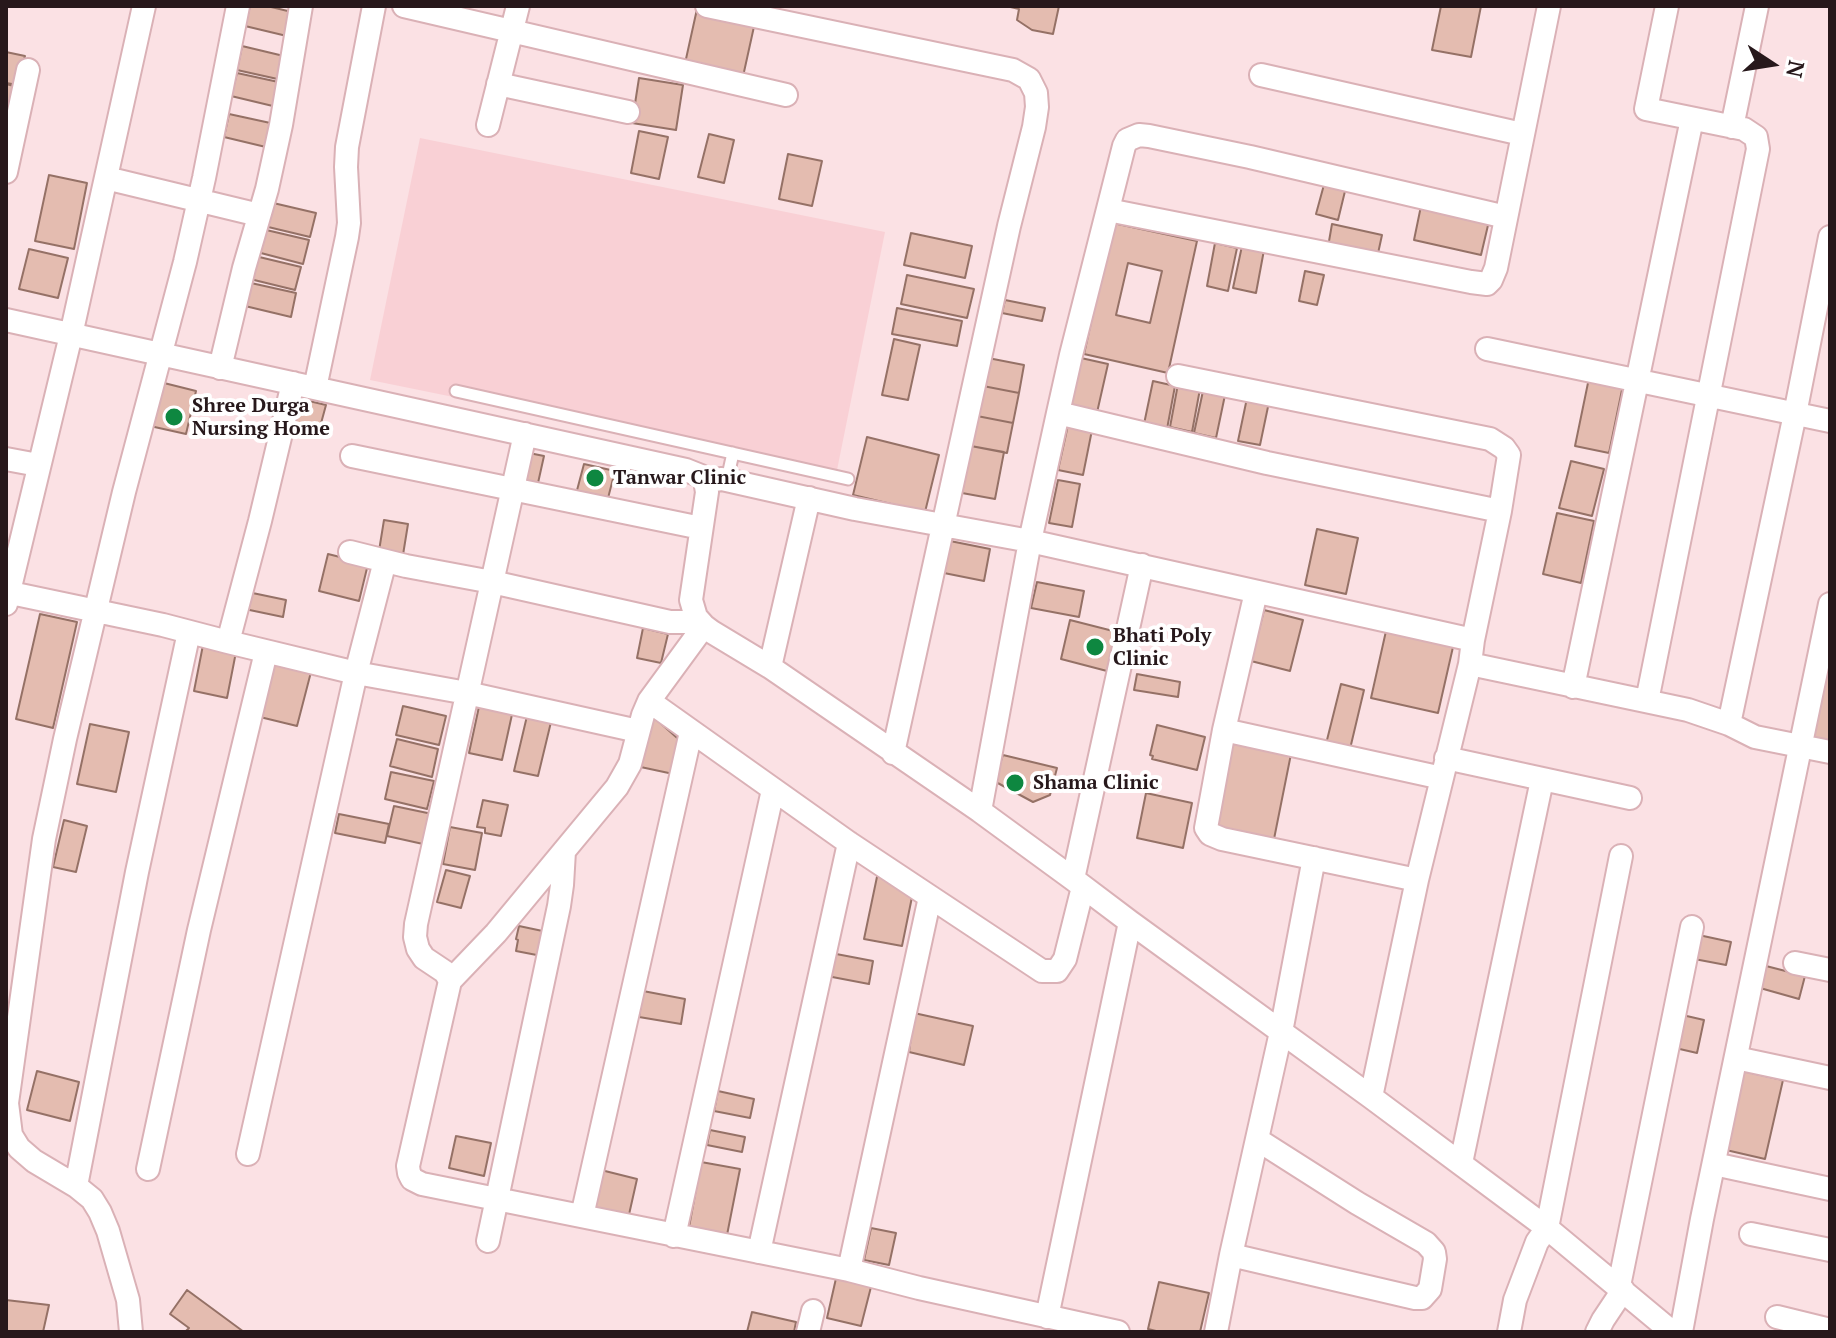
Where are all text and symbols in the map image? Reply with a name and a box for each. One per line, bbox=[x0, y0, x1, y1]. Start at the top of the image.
north arrow bbox=[1732, 24, 1812, 104]
text: N bbox=[1780, 58, 1812, 80]
place label: Shree Durga Nursing Home bbox=[192, 394, 330, 441]
marker: Shree Durga Nursing Home bbox=[163, 406, 185, 428]
place label: Tanwar Clinic bbox=[613, 466, 746, 490]
marker: Tanwar Clinic bbox=[584, 467, 606, 489]
place label: Bhati Poly Clinic bbox=[1113, 624, 1211, 671]
marker: Bhati Poly Clinic bbox=[1084, 636, 1106, 658]
place label: Shama Clinic bbox=[1033, 771, 1159, 795]
marker: Shama Clinic bbox=[1004, 772, 1026, 794]

